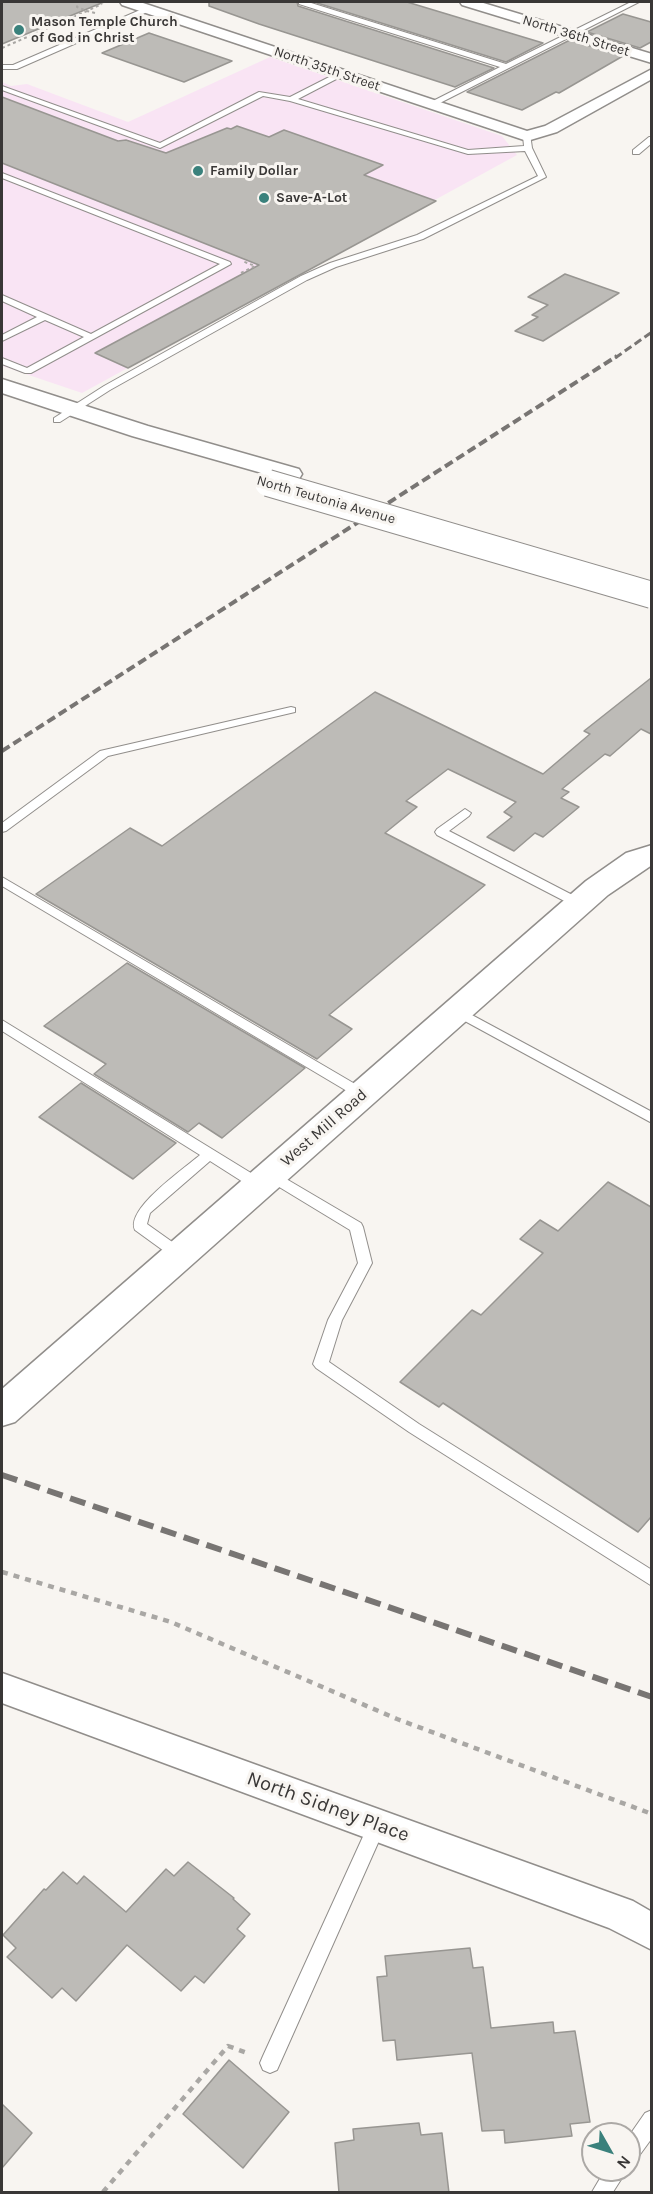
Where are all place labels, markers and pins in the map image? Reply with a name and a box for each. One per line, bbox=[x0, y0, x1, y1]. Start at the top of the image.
place label: Mason Temple Church of God in Christ bbox=[31, 14, 178, 46]
marker: Mason Temple Church of God in Christ bbox=[12, 23, 26, 37]
place label: Family Dollar bbox=[210, 163, 298, 179]
marker: Family Dollar bbox=[191, 164, 205, 178]
place label: Save-A-Lot bbox=[276, 190, 347, 206]
marker: Save-A-Lot bbox=[257, 191, 271, 205]

